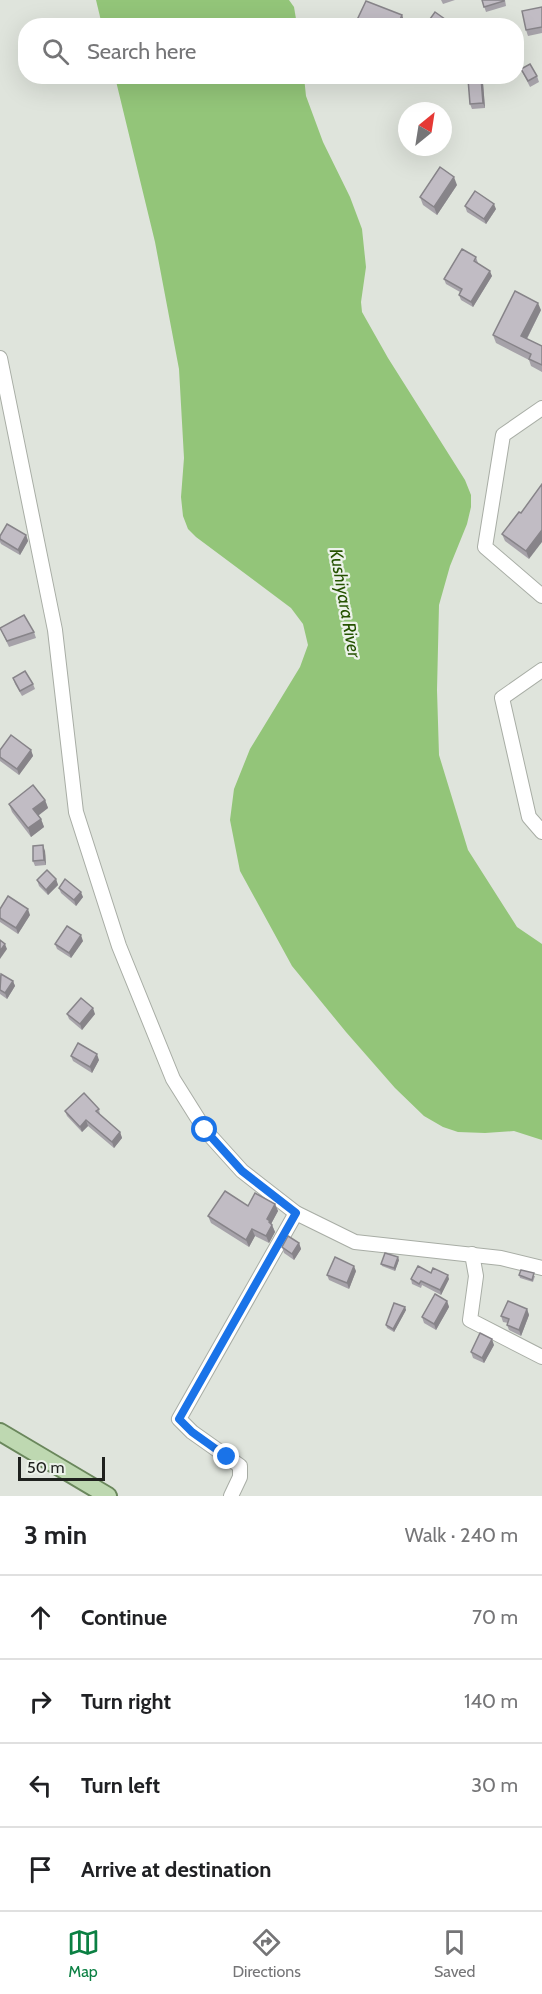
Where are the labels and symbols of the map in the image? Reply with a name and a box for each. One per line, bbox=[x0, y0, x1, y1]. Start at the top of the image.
north arrow bbox=[398, 102, 452, 156]
water label: Kushiyara River bbox=[325, 547, 366, 661]
route start bbox=[191, 1116, 217, 1142]
route end bbox=[213, 1443, 239, 1469]
scale bar bbox=[18, 1454, 105, 1482]

